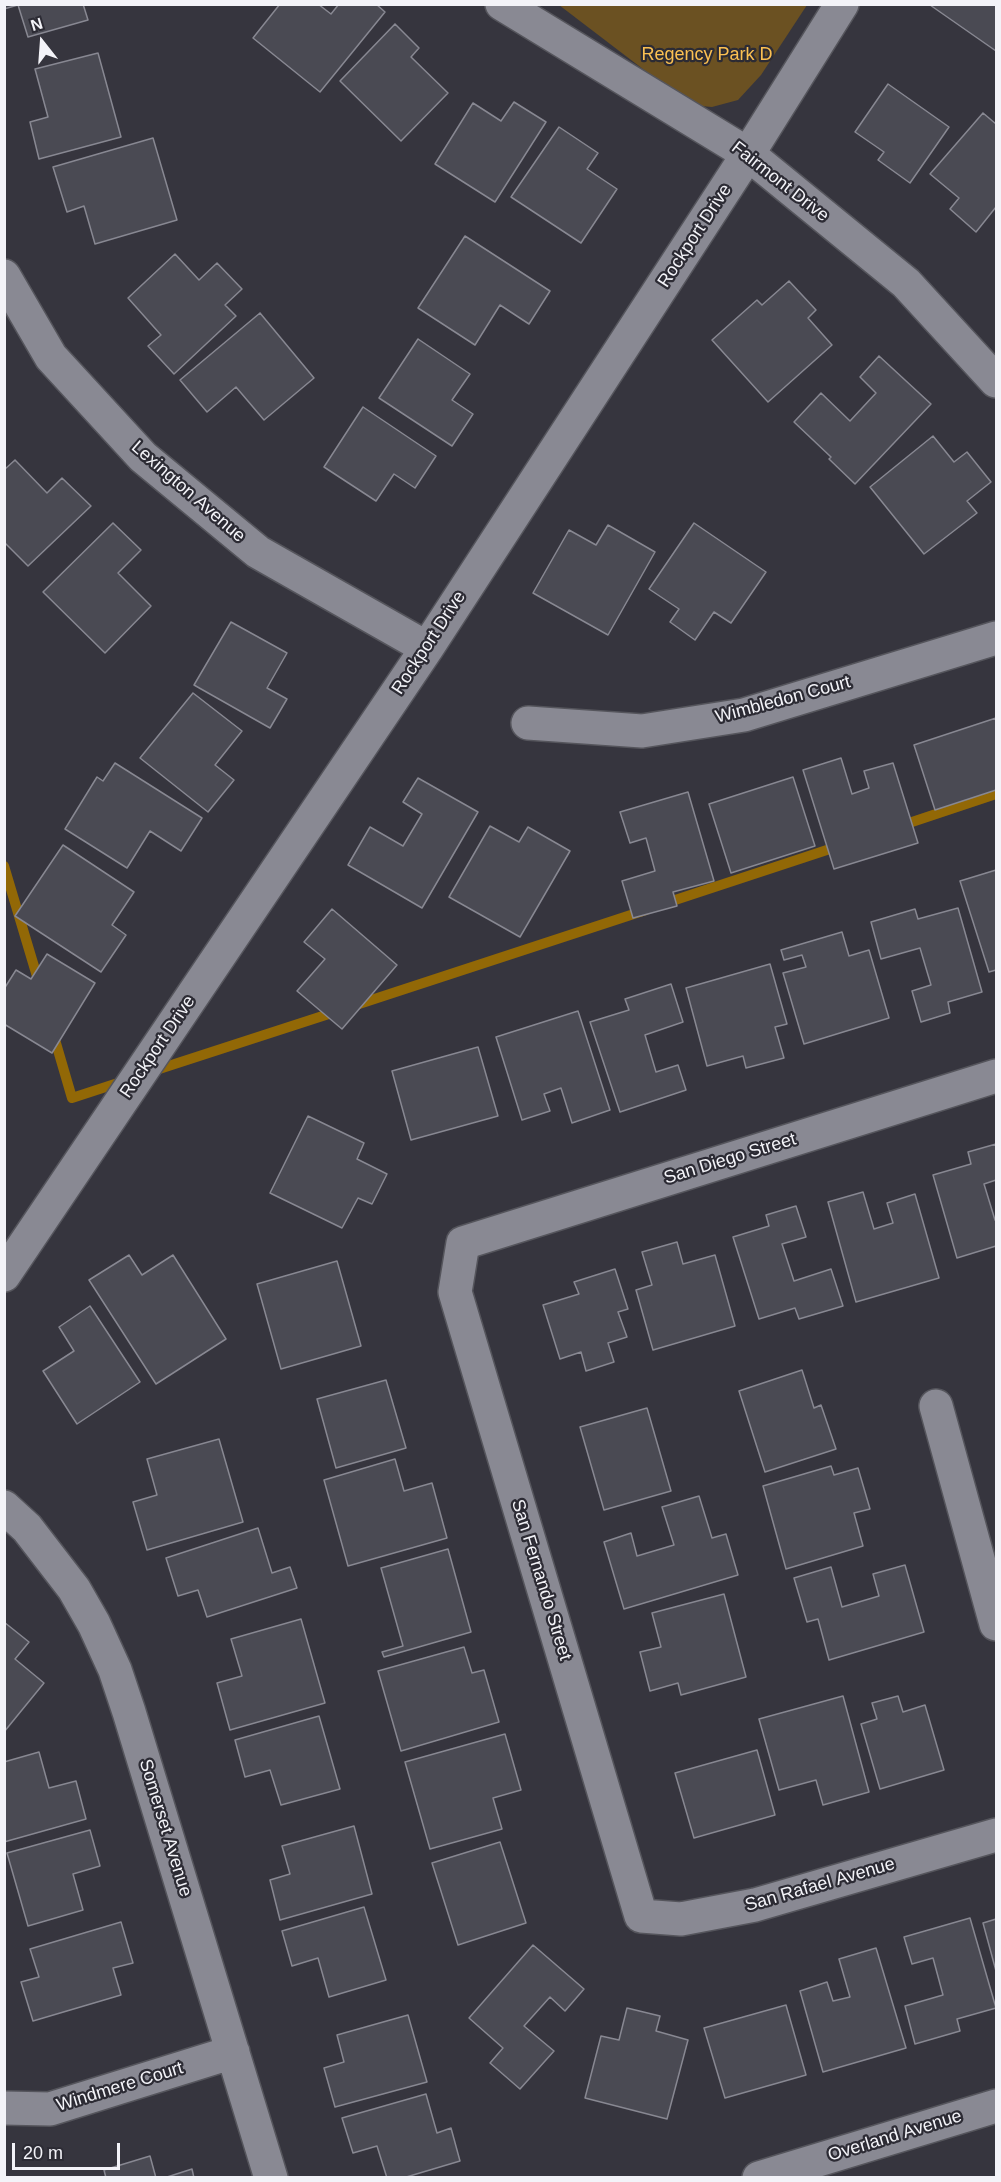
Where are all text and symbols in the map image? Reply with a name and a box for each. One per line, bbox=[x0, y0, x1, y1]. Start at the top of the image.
north arrow bbox=[12, 12, 72, 72]
text: N bbox=[29, 14, 45, 34]
park label: Regency Park D bbox=[641, 44, 773, 66]
street label: Fairmont Drive bbox=[727, 137, 833, 227]
street label: Rockport Drive bbox=[654, 180, 736, 292]
street label: Lexington Avenue bbox=[127, 437, 249, 547]
street label: Rockport Drive bbox=[388, 587, 470, 699]
street label: Wimbledon Court bbox=[713, 672, 853, 728]
street label: Rockport Drive bbox=[116, 992, 200, 1102]
street label: San Diego Street bbox=[661, 1129, 799, 1189]
street label: San Fernando Street bbox=[506, 1497, 576, 1663]
street label: Somerset Avenue bbox=[134, 1757, 196, 1899]
street label: San Rafael Avenue bbox=[743, 1853, 897, 1917]
street label: Windmere Court bbox=[54, 2058, 186, 2116]
street label: Overland Avenue bbox=[825, 2105, 965, 2167]
scale bar bbox=[15, 2131, 123, 2169]
text: 20 m bbox=[23, 2143, 63, 2163]

